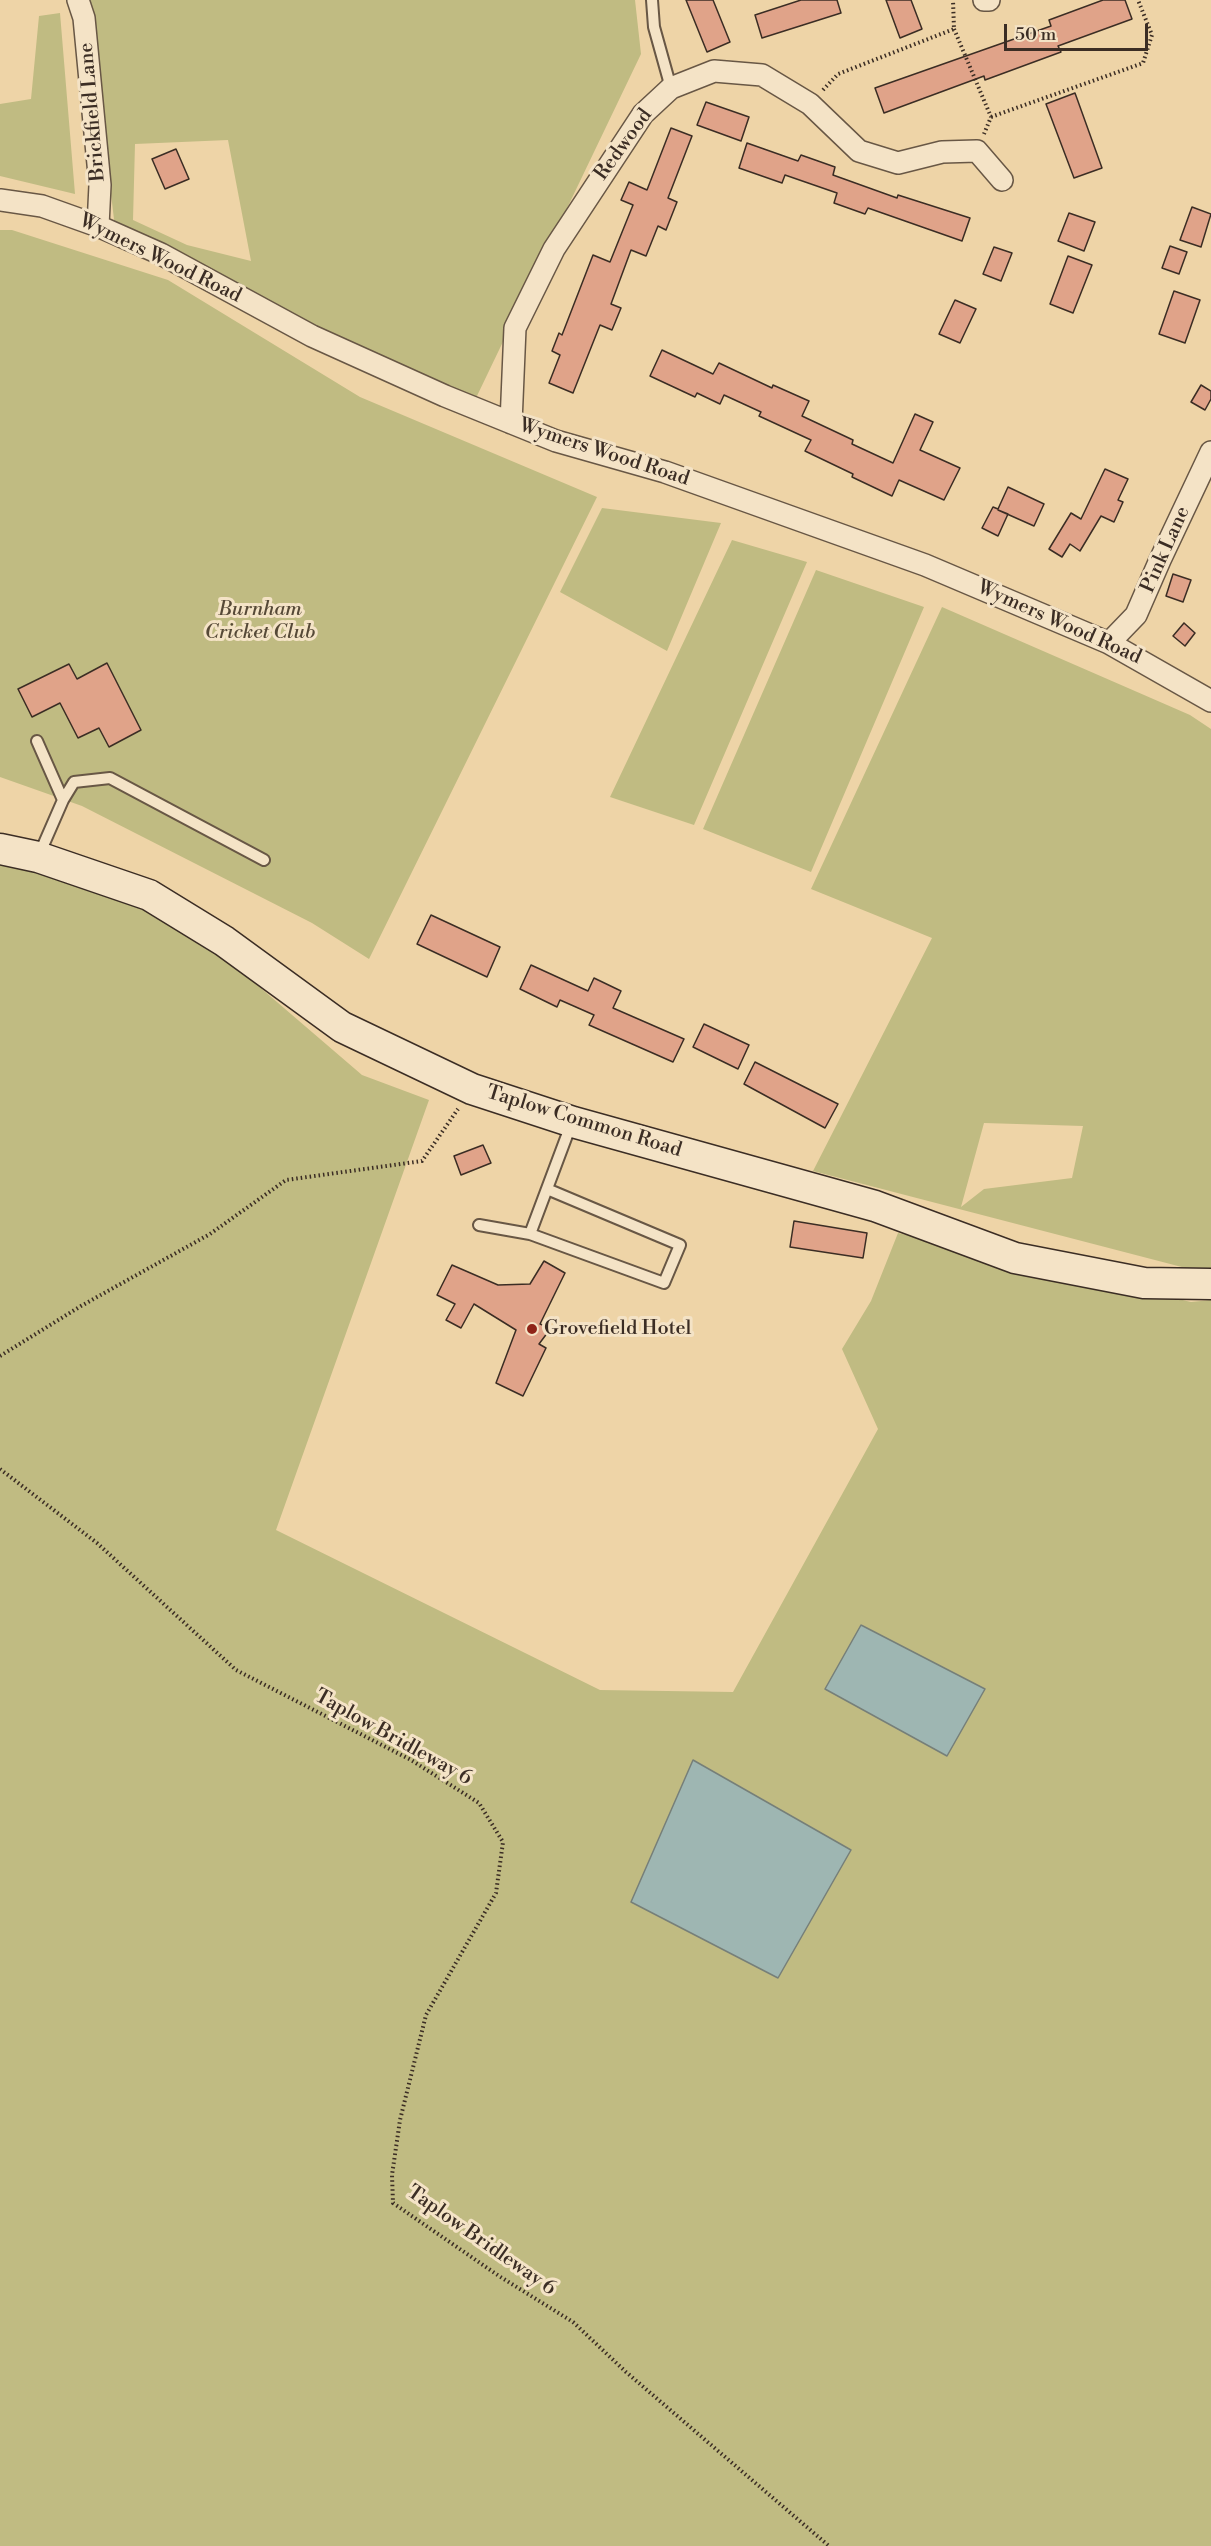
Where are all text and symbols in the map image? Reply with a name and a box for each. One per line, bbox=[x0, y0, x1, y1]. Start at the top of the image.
scale bar bbox=[1007, 12, 1151, 50]
text: 50 m bbox=[1015, 23, 1056, 46]
street label: Brickfield Lane bbox=[75, 42, 111, 182]
street label: Redwood bbox=[590, 104, 658, 186]
street label: Wymers Wood Road bbox=[75, 209, 245, 309]
street label: Wymers Wood Road bbox=[516, 414, 692, 492]
street label: Pink Lane bbox=[1136, 503, 1196, 597]
street label: Wymers Wood Road bbox=[973, 576, 1145, 670]
park label: Burnham Cricket Club bbox=[205, 598, 315, 645]
street label: Taplow Common Road bbox=[483, 1081, 685, 1163]
place label: Grovefield Hotel bbox=[544, 1317, 692, 1341]
marker: Grovefield Hotel bbox=[525, 1322, 539, 1336]
street label: Taplow Bridleway 6 bbox=[310, 1685, 476, 1791]
street label: Taplow Bridleway 6 bbox=[402, 2181, 560, 2301]

